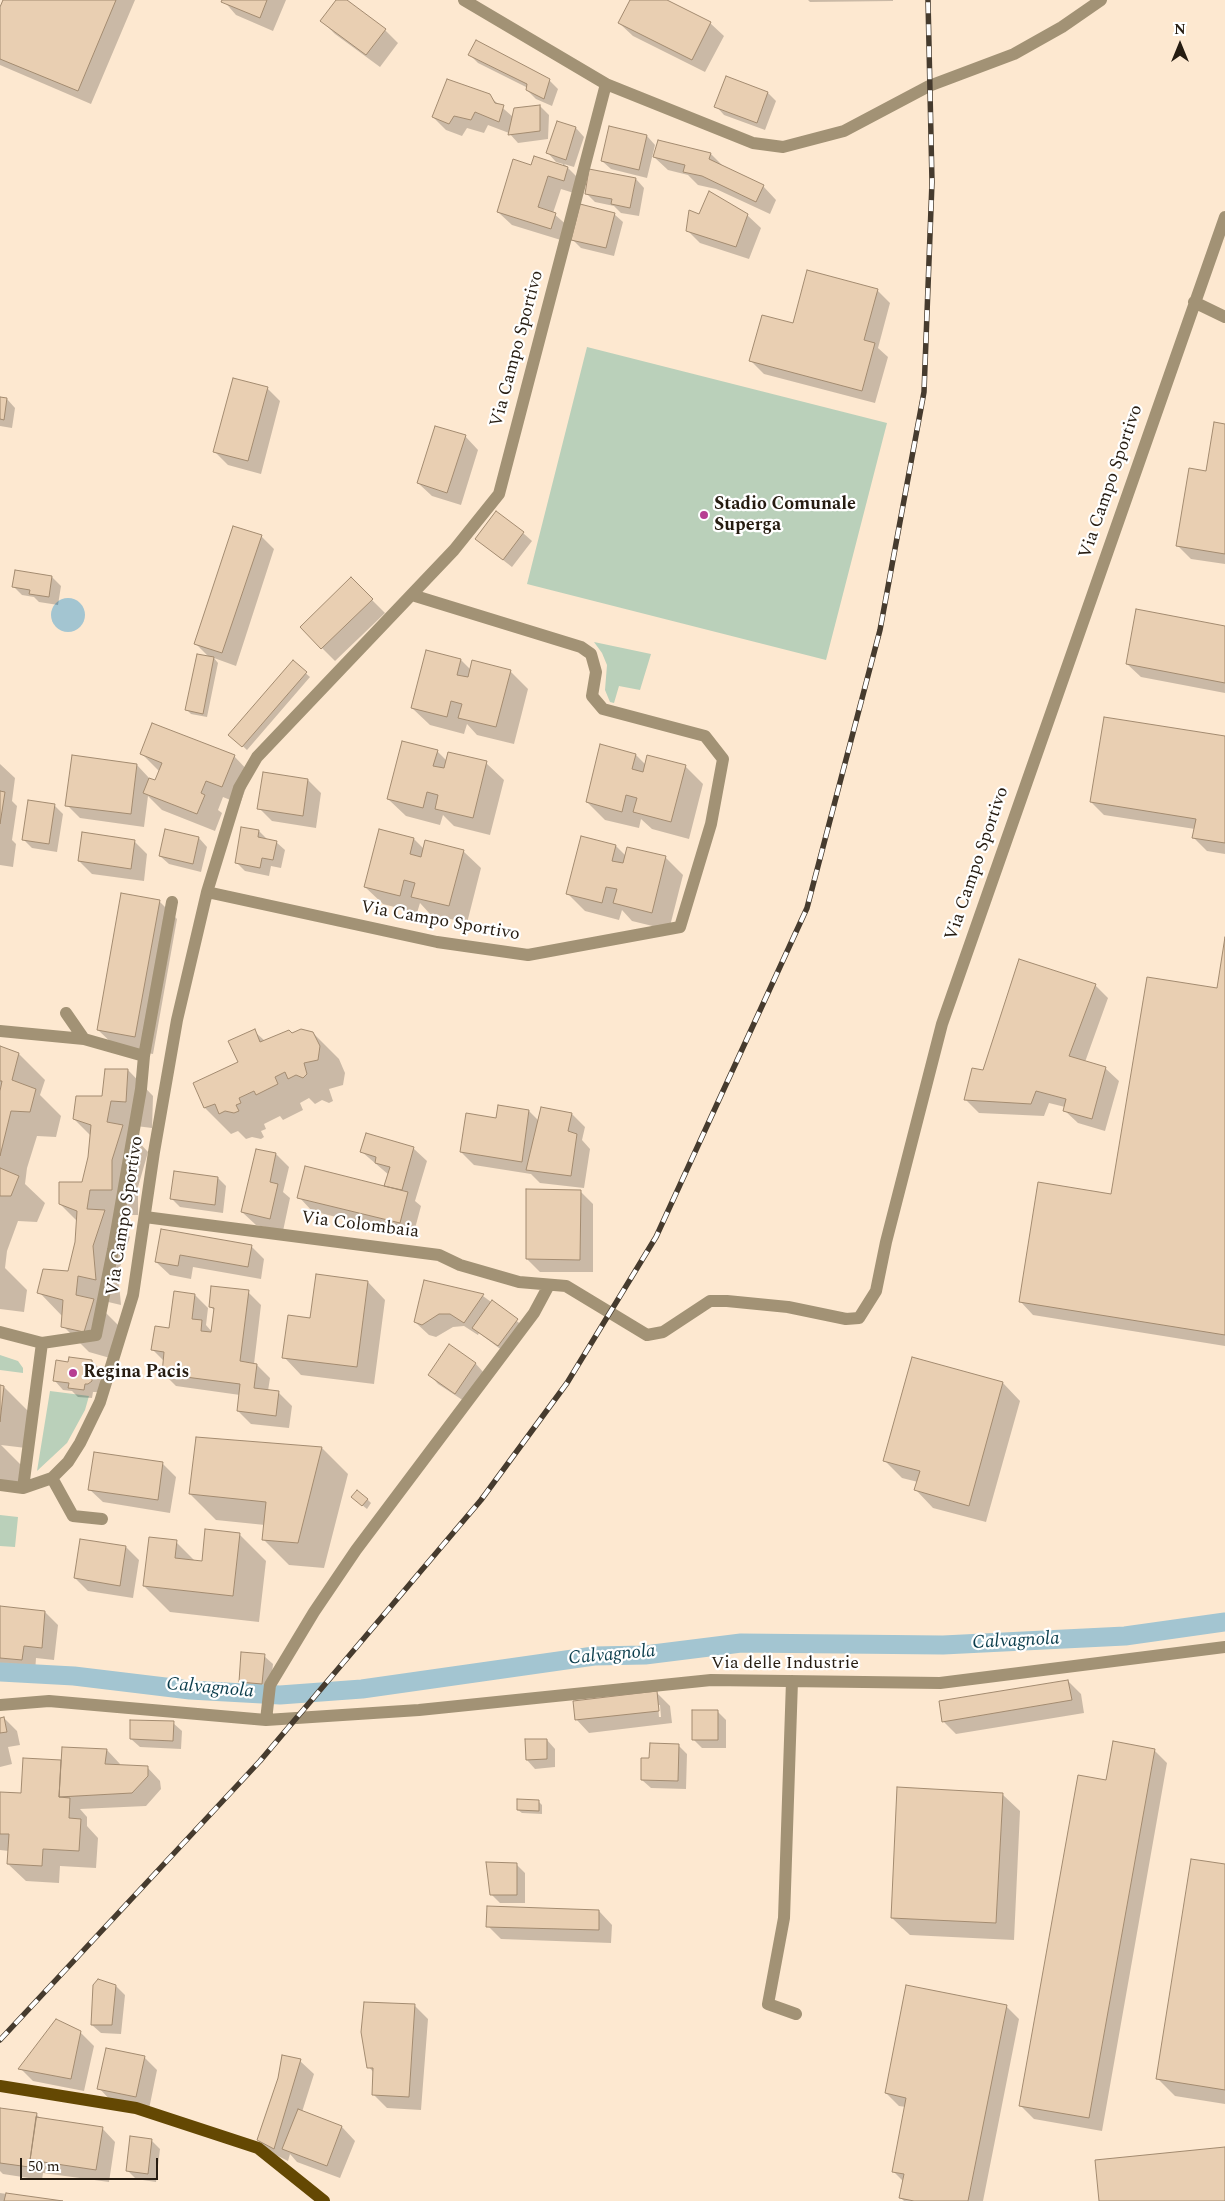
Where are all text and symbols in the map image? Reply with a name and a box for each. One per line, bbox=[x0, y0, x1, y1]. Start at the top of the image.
text: N bbox=[1174, 19, 1186, 40]
north arrow bbox=[1155, 20, 1205, 70]
street label: Via Campo Sportivo bbox=[487, 268, 549, 430]
street label: Via Campo Sportivo bbox=[1076, 402, 1148, 562]
place label: Stadio Comunale Superga bbox=[714, 494, 856, 536]
marker: Stadio Comunale Superga bbox=[698, 509, 710, 521]
street label: Via Campo Sportivo bbox=[942, 784, 1014, 944]
street label: Via Campo Sportivo bbox=[359, 897, 521, 947]
street label: Via Campo Sportivo bbox=[103, 1135, 149, 1297]
street label: Via Colombaia bbox=[300, 1208, 420, 1244]
place label: Regina Pacis bbox=[83, 1362, 189, 1384]
marker: Regina Pacis bbox=[67, 1367, 79, 1379]
water label: Calvagnola bbox=[972, 1628, 1060, 1656]
water label: Calvagnola bbox=[567, 1641, 657, 1671]
street label: Via delle Industrie bbox=[711, 1653, 859, 1675]
water label: Calvagnola bbox=[165, 1674, 255, 1704]
scale bar bbox=[22, 2148, 160, 2180]
text: 50 m bbox=[28, 2155, 60, 2178]

